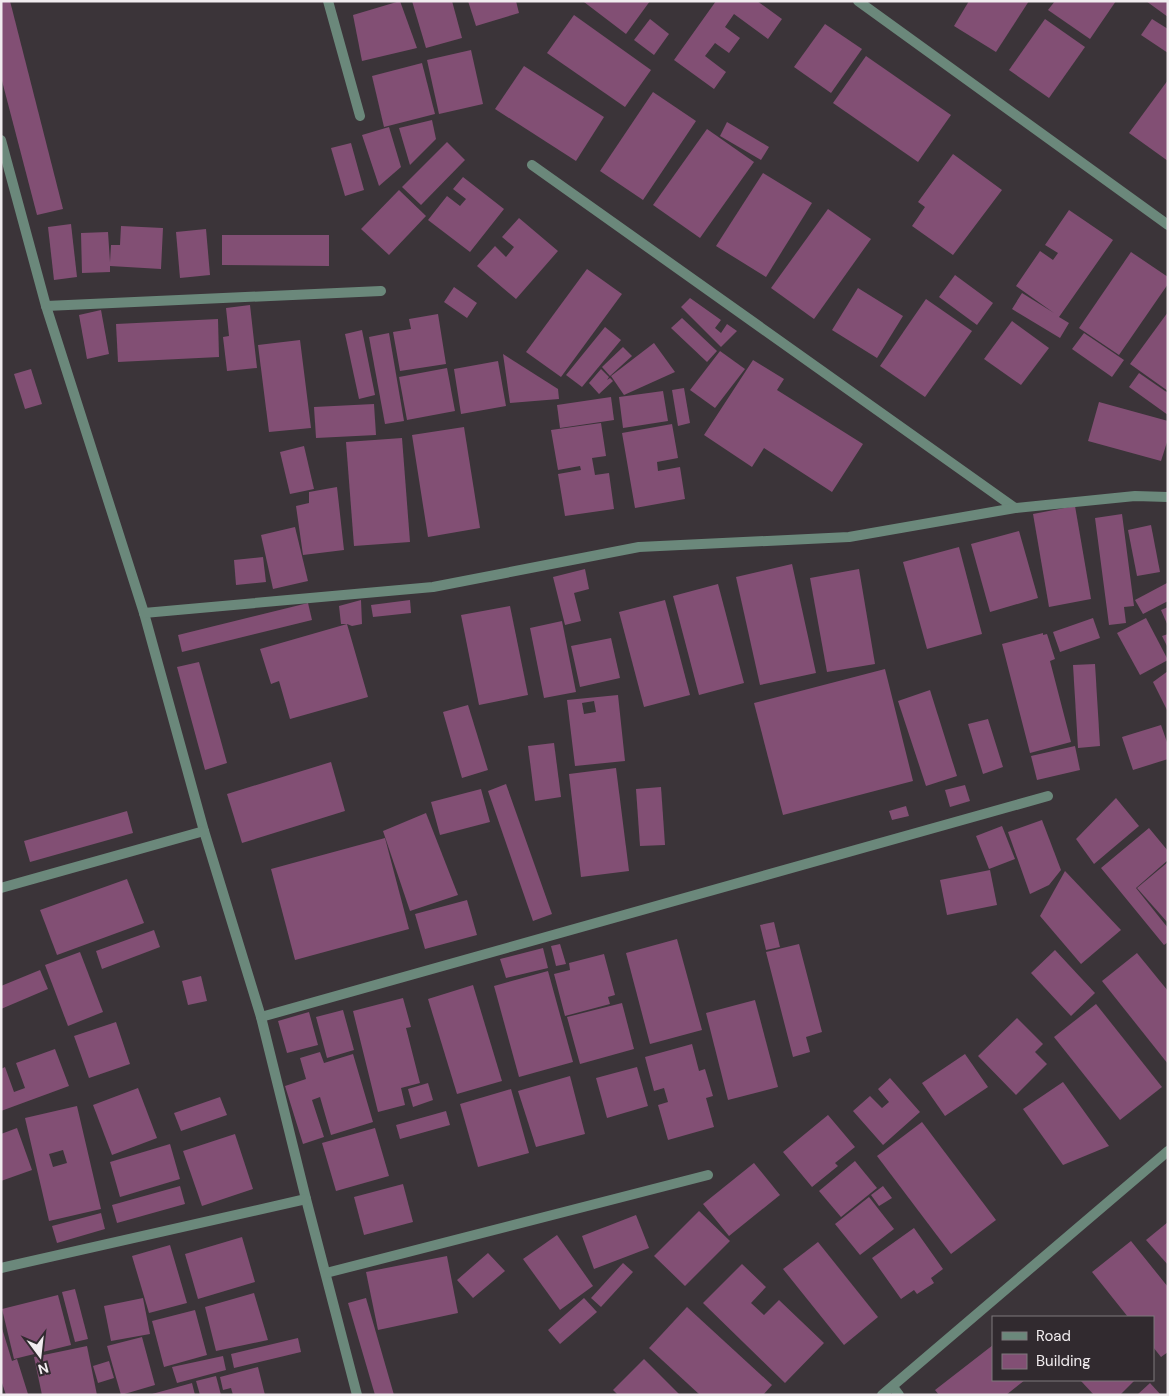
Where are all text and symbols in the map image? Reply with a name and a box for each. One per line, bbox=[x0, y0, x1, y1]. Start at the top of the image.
legend bbox=[992, 1316, 1154, 1381]
text: Road bbox=[1036, 1326, 1071, 1346]
north arrow bbox=[15, 1331, 65, 1381]
text: Building bbox=[1036, 1351, 1091, 1371]
text: N bbox=[36, 1359, 51, 1379]

